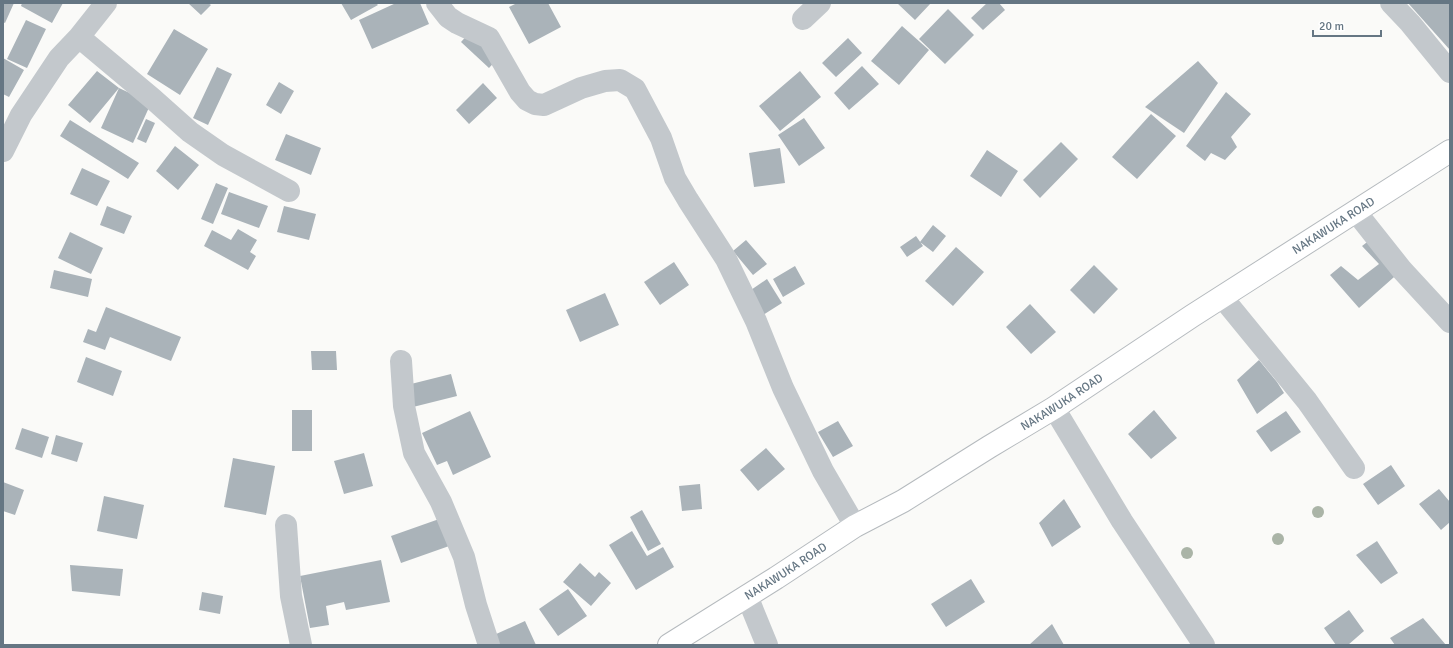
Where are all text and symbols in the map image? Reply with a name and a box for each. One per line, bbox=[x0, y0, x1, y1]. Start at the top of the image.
scale bar bbox=[1313, 12, 1381, 38]
text: 20 m bbox=[1319, 19, 1344, 34]
street label: NAKAWUKA ROAD bbox=[1290, 194, 1378, 258]
street label: NAKAWUKA ROAD bbox=[1018, 370, 1106, 434]
street label: NAKAWUKA ROAD bbox=[742, 539, 830, 604]

